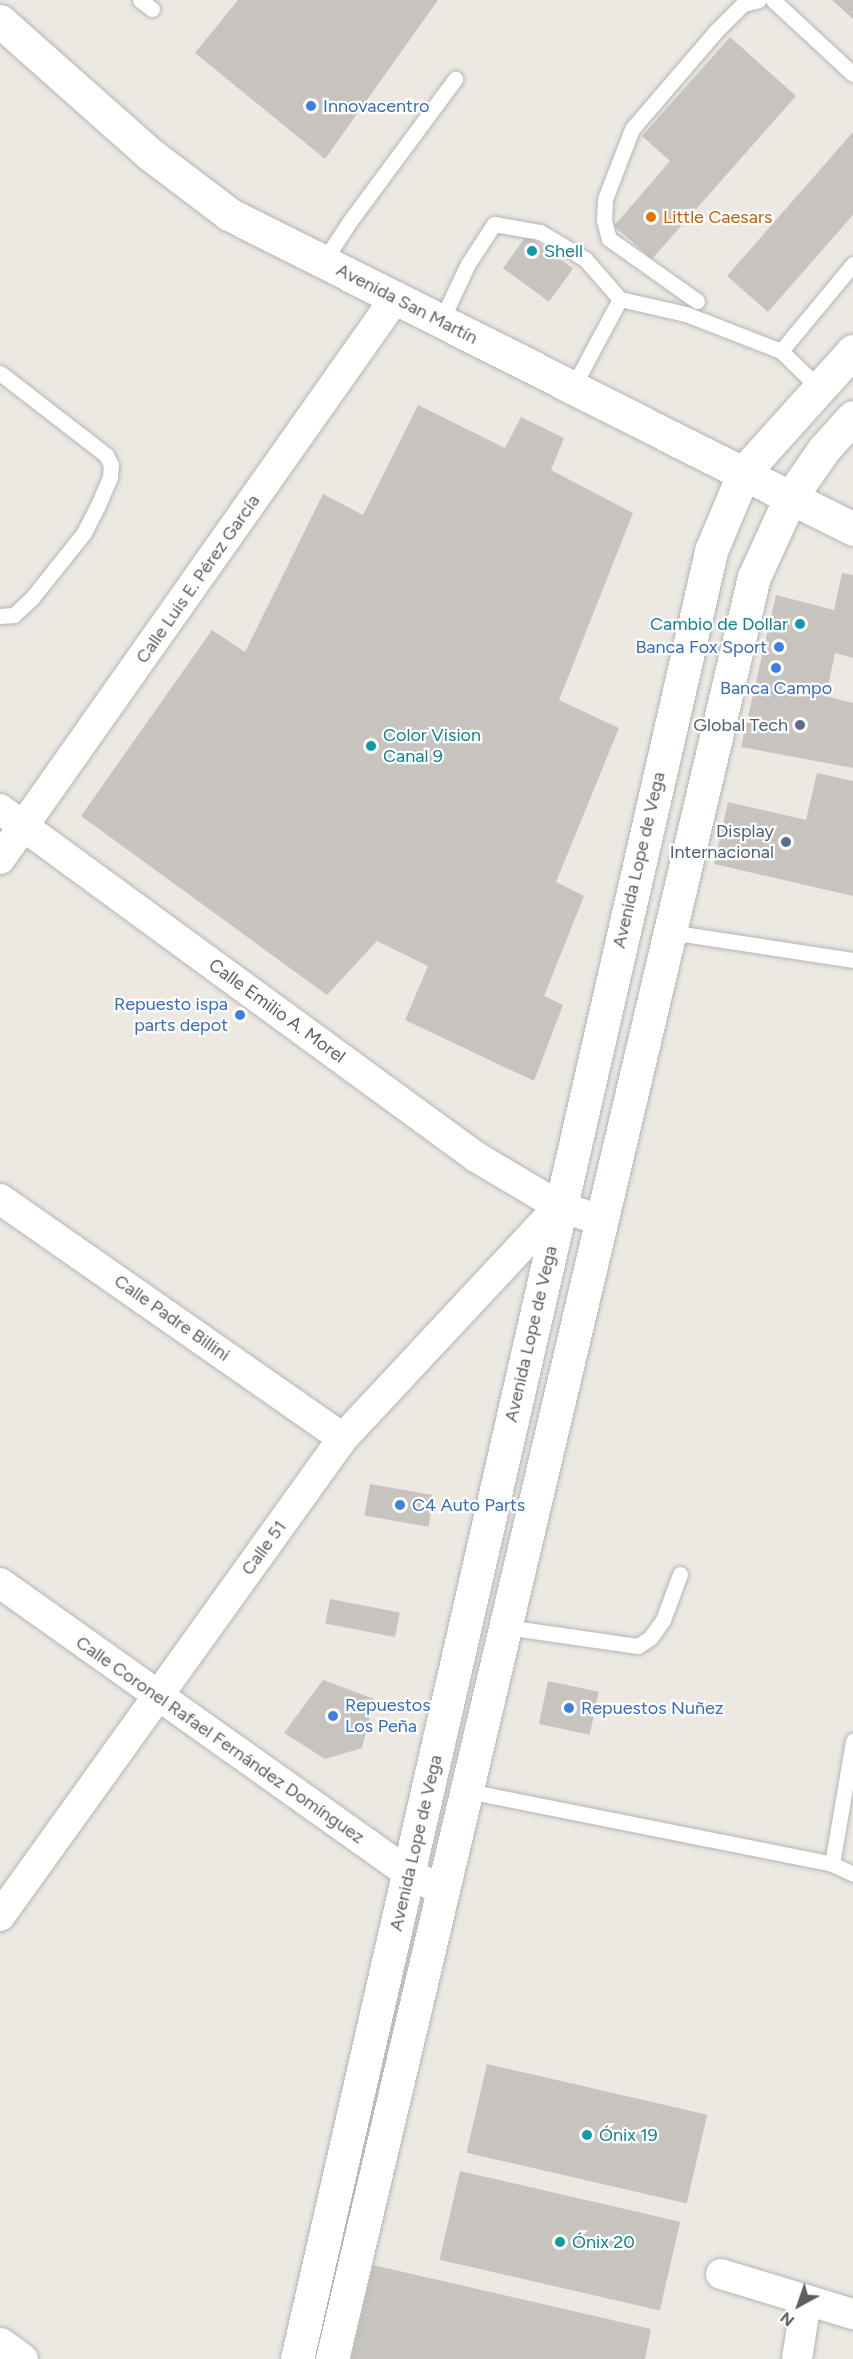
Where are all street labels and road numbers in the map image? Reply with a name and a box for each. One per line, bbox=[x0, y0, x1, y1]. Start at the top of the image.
street label: Avenida San Martín bbox=[333, 259, 481, 349]
street label: Calle Luis E. Pérez García bbox=[132, 491, 264, 667]
street label: Avenida Lope de Vega bbox=[608, 770, 670, 950]
street label: Calle Emilio A. Morel bbox=[205, 954, 349, 1068]
street label: Avenida Lope de Vega bbox=[500, 1244, 562, 1424]
street label: Calle Padre Billini bbox=[110, 1270, 234, 1366]
street label: Calle 51 bbox=[237, 1517, 291, 1579]
street label: Calle Coronel Rafael Fernández Domínguez bbox=[72, 1632, 368, 1848]
street label: Avenida Lope de Vega bbox=[385, 1753, 447, 1933]

